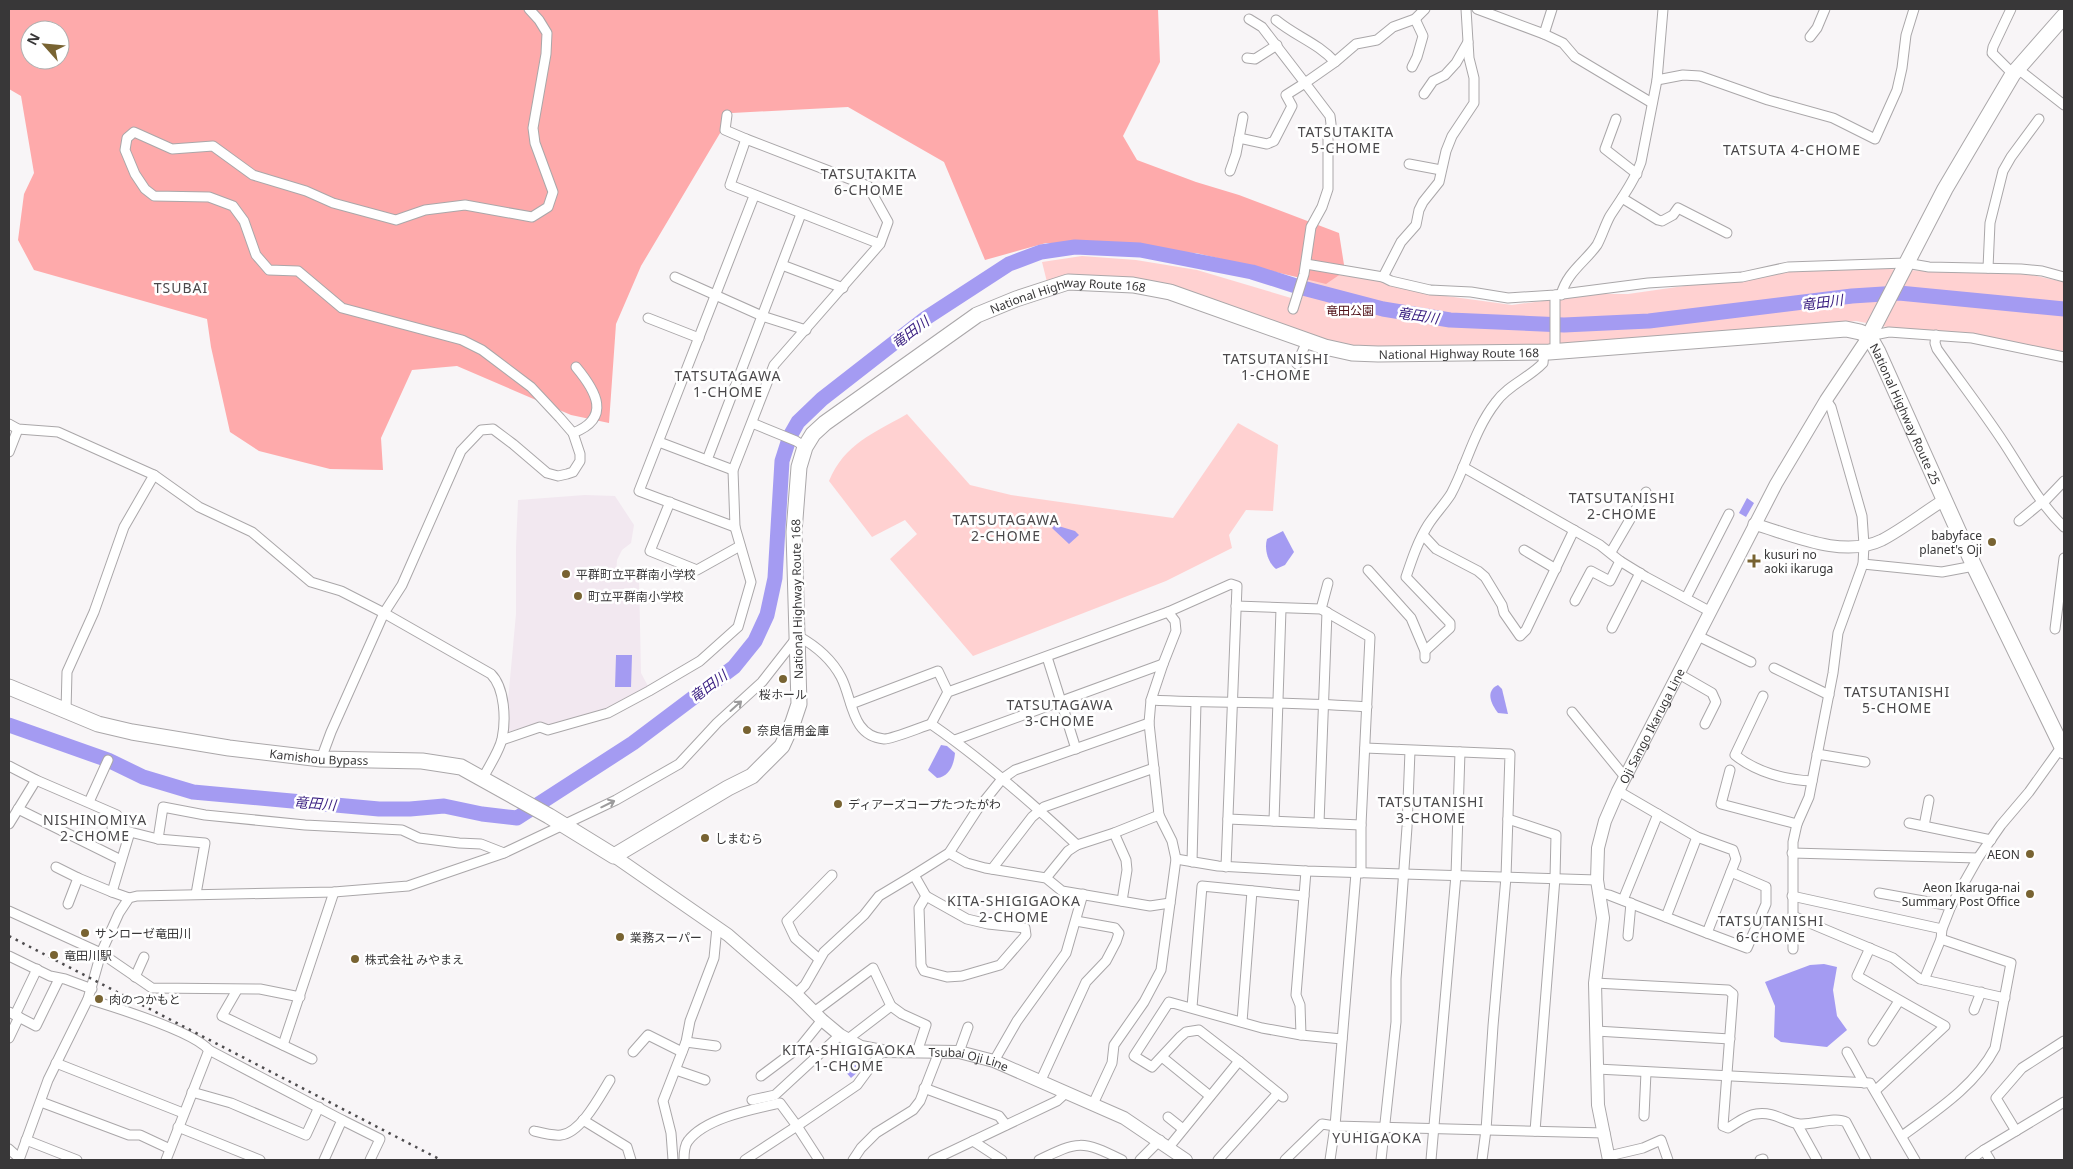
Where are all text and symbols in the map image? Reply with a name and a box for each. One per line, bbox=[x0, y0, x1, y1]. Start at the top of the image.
north arrow bbox=[20, 20, 70, 70]
text: N bbox=[22, 29, 44, 48]
district label: TATSUTAKITA 5-CHOME bbox=[1298, 122, 1394, 157]
district label: TATSUTA 4-CHOME bbox=[1723, 140, 1861, 159]
district label: TATSUTAKITA 6-CHOME bbox=[821, 164, 917, 199]
street label: National Highway Route 168 bbox=[987, 273, 1147, 317]
district label: TSUBAI bbox=[154, 278, 208, 297]
water label: 竜田川 bbox=[1800, 290, 1846, 314]
park label: 竜田公園 bbox=[1326, 302, 1374, 319]
water label: 竜田川 bbox=[1396, 302, 1442, 328]
water label: 竜田川 bbox=[888, 311, 934, 352]
street label: National Highway Route 25 bbox=[1866, 340, 1945, 487]
street label: National Highway Route 168 bbox=[1379, 344, 1539, 362]
district label: TATSUTANISHI 1-CHOME bbox=[1223, 349, 1329, 384]
district label: TATSUTAGAWA 1-CHOME bbox=[675, 366, 781, 401]
district label: TATSUTANISHI 2-CHOME bbox=[1569, 488, 1675, 523]
district label: TATSUTAGAWA 2-CHOME bbox=[953, 510, 1059, 545]
street label: National Highway Route 168 bbox=[787, 519, 807, 679]
place label: babyface planet's Oji bbox=[1919, 527, 1982, 558]
marker: babyface planet's Oji bbox=[1986, 536, 1998, 548]
place label: kusuri no aoki ikaruga bbox=[1764, 546, 1833, 577]
marker: kusuri no aoki ikaruga bbox=[1748, 555, 1760, 567]
place label: 平群町立平群南小学校 bbox=[576, 566, 696, 583]
marker: 平群町立平群南小学校 bbox=[560, 568, 572, 580]
place label: 町立平群南小学校 bbox=[588, 588, 684, 605]
marker: 町立平群南小学校 bbox=[572, 590, 584, 602]
water label: 竜田川 bbox=[686, 665, 732, 706]
street label: Oji Sango Ikaruga Line bbox=[1615, 665, 1688, 786]
marker: 桜ホール bbox=[777, 673, 789, 685]
district label: TATSUTANISHI 5-CHOME bbox=[1844, 682, 1950, 717]
place label: 桜ホール bbox=[759, 686, 807, 703]
district label: TATSUTAGAWA 3-CHOME bbox=[1007, 695, 1113, 730]
one-way arrow bbox=[729, 700, 742, 712]
place label: 奈良信用金庫 bbox=[757, 722, 829, 739]
marker: 奈良信用金庫 bbox=[741, 724, 753, 736]
street label: Kamishou Bypass bbox=[269, 744, 369, 768]
water label: 竜田川 bbox=[293, 792, 339, 814]
district label: TATSUTANISHI 3-CHOME bbox=[1378, 792, 1484, 827]
place label: ディアーズコープたつたがわ bbox=[848, 796, 1001, 813]
marker: ディアーズコープたつたがわ bbox=[832, 798, 844, 810]
one-way arrow bbox=[600, 799, 615, 808]
district label: NISHINOMIYA 2-CHOME bbox=[43, 810, 147, 845]
place label: しまむら bbox=[715, 830, 763, 847]
marker: しまむら bbox=[699, 832, 711, 844]
place label: AEON bbox=[1987, 846, 2020, 863]
marker: AEON bbox=[2024, 848, 2036, 860]
place label: Aeon Ikaruga-nai Summary Post Office bbox=[1902, 879, 2020, 910]
marker: Aeon Ikaruga-nai Summary Post Office bbox=[2024, 888, 2036, 900]
district label: KITA-SHIGIGAOKA 2-CHOME bbox=[947, 891, 1081, 926]
district label: TATSUTANISHI 6-CHOME bbox=[1718, 911, 1824, 946]
place label: サンローゼ竜田川 bbox=[95, 925, 191, 942]
marker: サンローゼ竜田川 bbox=[79, 927, 91, 939]
place label: 業務スーパー bbox=[630, 929, 702, 946]
marker: 業務スーパー bbox=[614, 931, 626, 943]
place label: 竜田川駅 bbox=[64, 947, 112, 964]
marker: 竜田川駅 bbox=[48, 949, 60, 961]
place label: 株式会社 みやまえ bbox=[365, 951, 464, 968]
marker: 株式会社 みやまえ bbox=[349, 953, 361, 965]
place label: 肉のつかもと bbox=[109, 991, 181, 1008]
marker: 肉のつかもと bbox=[93, 993, 105, 1005]
district label: KITA-SHIGIGAOKA 1-CHOME bbox=[782, 1040, 916, 1075]
street label: Tsubai Oji Line bbox=[928, 1043, 1012, 1075]
district label: YUHIGAOKA bbox=[1332, 1128, 1422, 1147]

